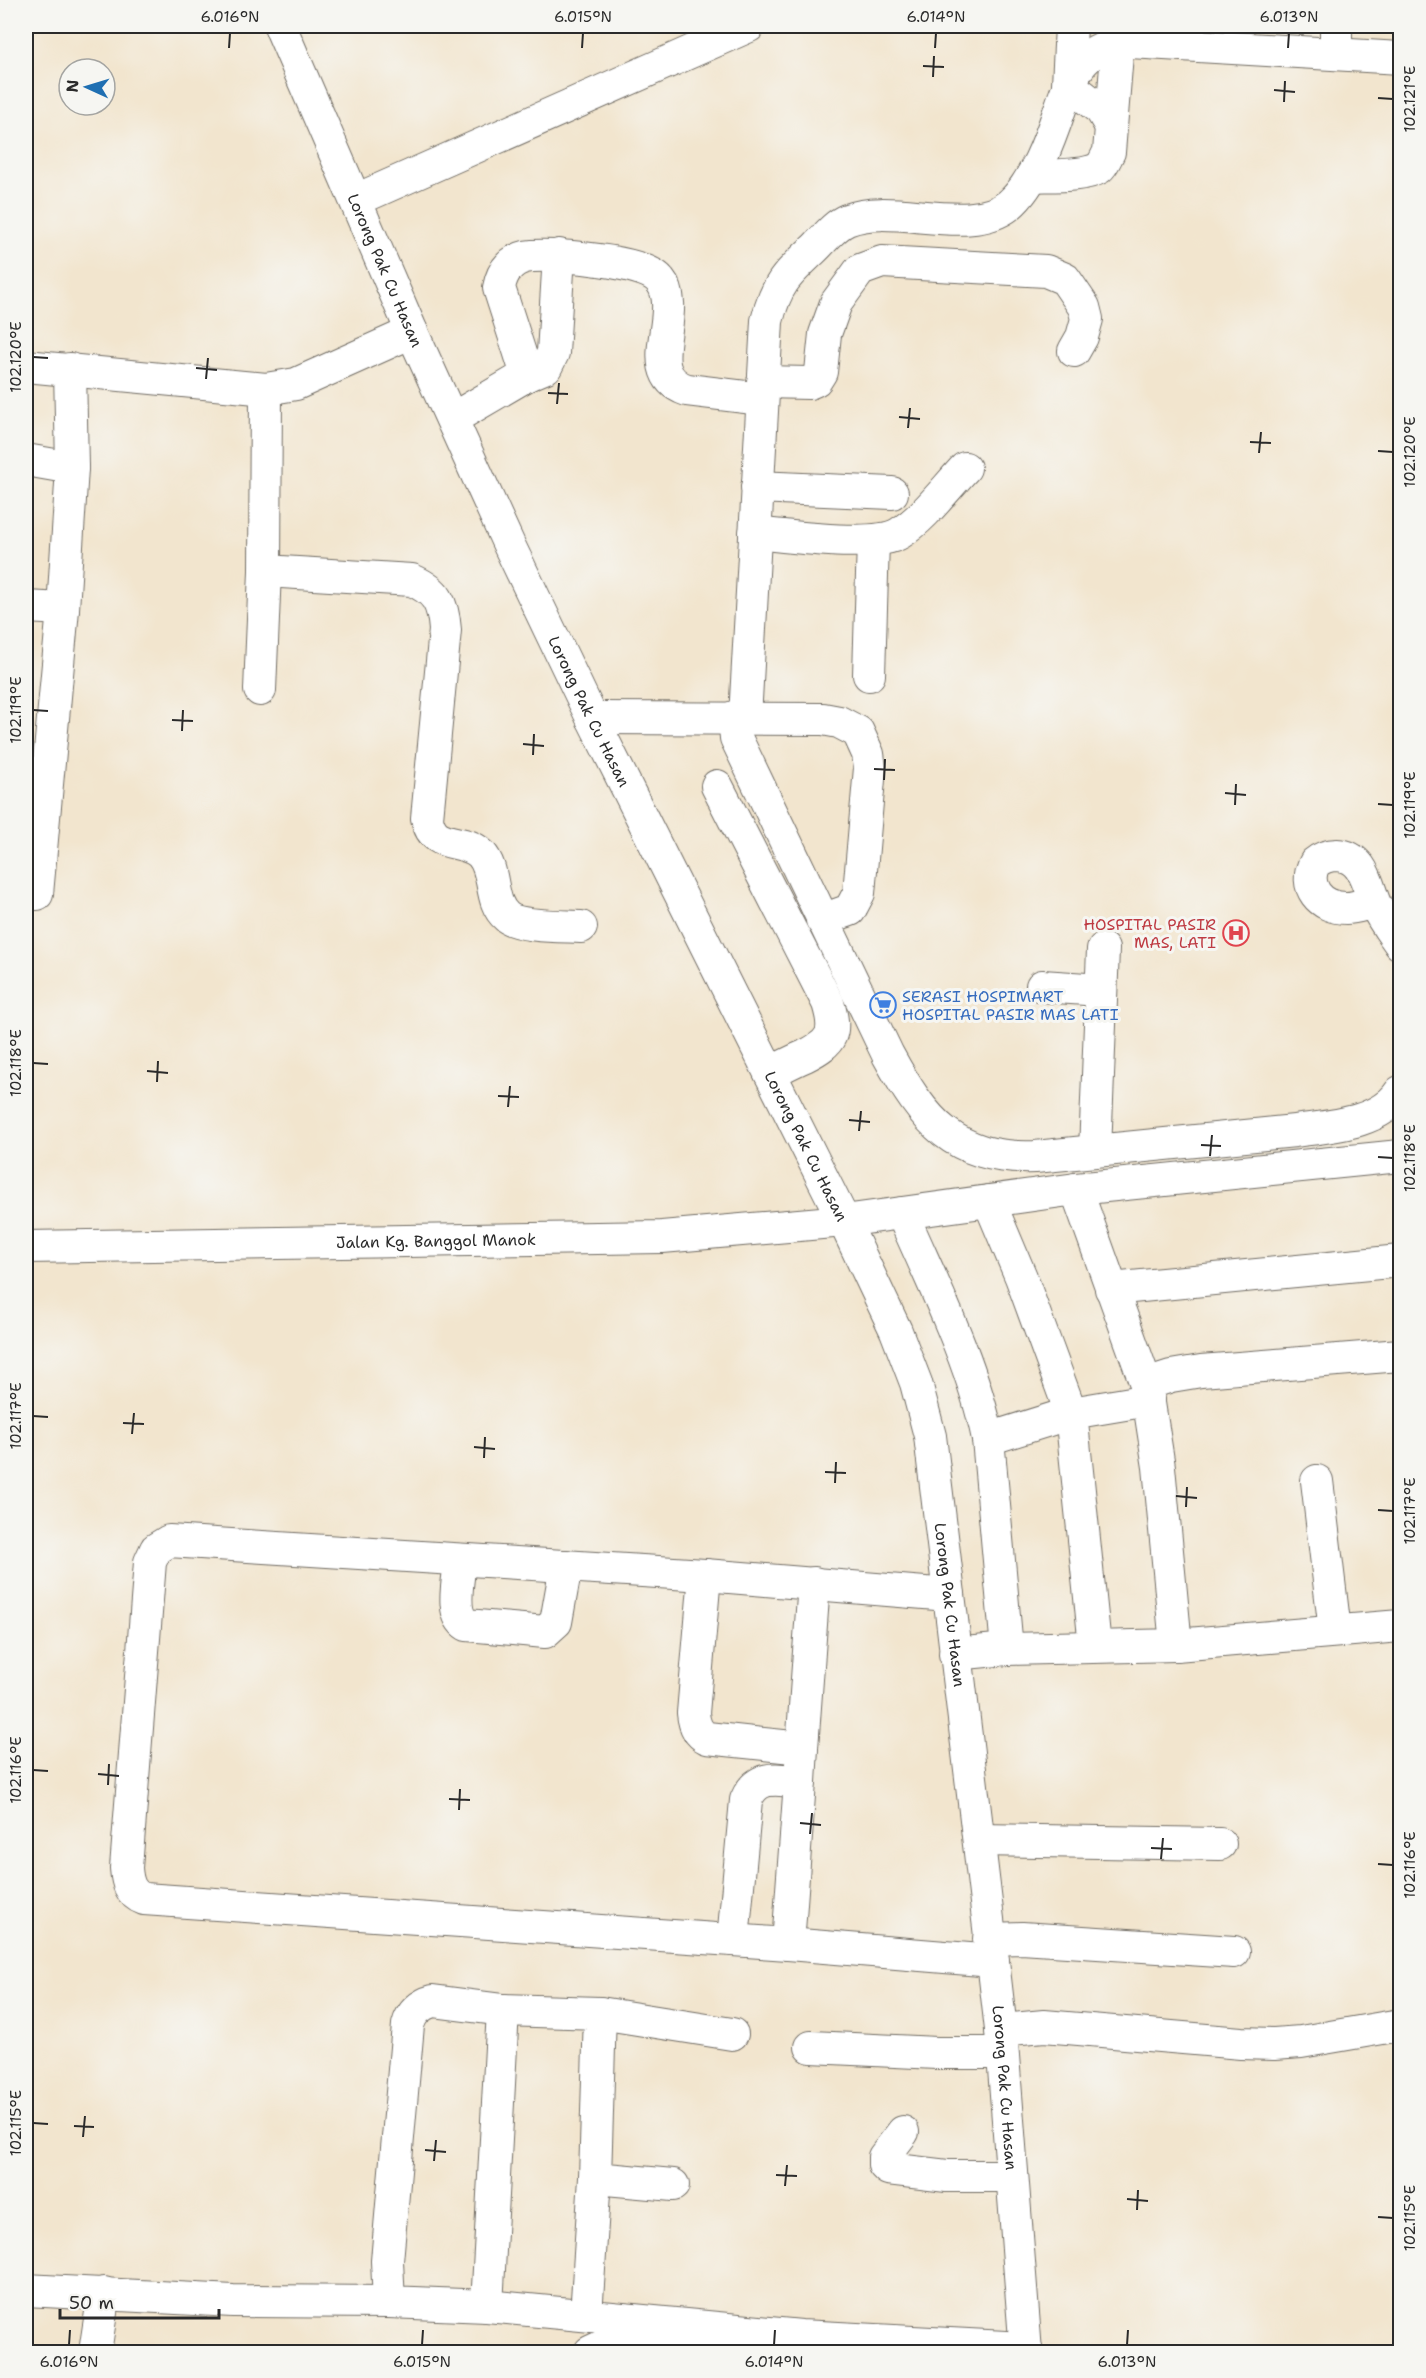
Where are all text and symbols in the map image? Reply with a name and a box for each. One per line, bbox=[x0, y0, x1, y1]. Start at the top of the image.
text: 6.016°N bbox=[200, 7, 260, 27]
text: 6.015°N bbox=[554, 7, 612, 27]
text: 6.014°N bbox=[907, 7, 965, 27]
text: 6.013°N bbox=[1260, 7, 1318, 27]
north arrow bbox=[57, 57, 117, 117]
text: 102.121°E bbox=[1400, 66, 1420, 133]
text: N bbox=[62, 79, 83, 93]
street label: Lorong Pak Cu Hasan bbox=[343, 190, 428, 351]
text: 102.120°E bbox=[6, 321, 26, 393]
text: 102.120°E bbox=[1400, 416, 1420, 488]
street label: Lorong Pak Cu Hasan bbox=[543, 633, 635, 791]
text: 102.119°E bbox=[6, 676, 26, 744]
text: 102.119°E bbox=[1400, 771, 1420, 839]
place label: HOSPITAL PASIR MAS, LATI bbox=[1083, 914, 1216, 953]
hospital icon: HOSPITAL PASIR MAS, LATI bbox=[1221, 918, 1251, 948]
place label: SERASI HOSPIMART HOSPITAL PASIR MAS LATI bbox=[902, 986, 1119, 1025]
supermarket icon: SERASI HOSPIMART HOSPITAL PASIR MAS LATI bbox=[868, 990, 898, 1020]
text: 102.118°E bbox=[6, 1029, 26, 1097]
street label: Lorong Pak Cu Hasan bbox=[760, 1068, 853, 1225]
text: 102.118°E bbox=[1400, 1124, 1420, 1192]
street label: Jalan Kg. Banggol Manok bbox=[336, 1229, 536, 1253]
text: 102.117°E bbox=[6, 1382, 26, 1450]
text: 102.117°E bbox=[1400, 1477, 1420, 1545]
street label: Lorong Pak Cu Hasan bbox=[929, 1522, 970, 1688]
text: 102.116°E bbox=[6, 1736, 26, 1804]
text: 102.116°E bbox=[1400, 1831, 1420, 1899]
street label: Lorong Pak Cu Hasan bbox=[987, 2004, 1022, 2171]
text: 102.115°E bbox=[6, 2090, 26, 2156]
text: 102.115°E bbox=[1400, 2185, 1420, 2251]
scale bar bbox=[60, 2282, 219, 2320]
text: 50 m bbox=[69, 2291, 114, 2315]
text: 6.016°N bbox=[39, 2352, 99, 2372]
text: 6.015°N bbox=[393, 2352, 451, 2372]
text: 6.014°N bbox=[745, 2352, 803, 2372]
text: 6.013°N bbox=[1098, 2352, 1156, 2372]

